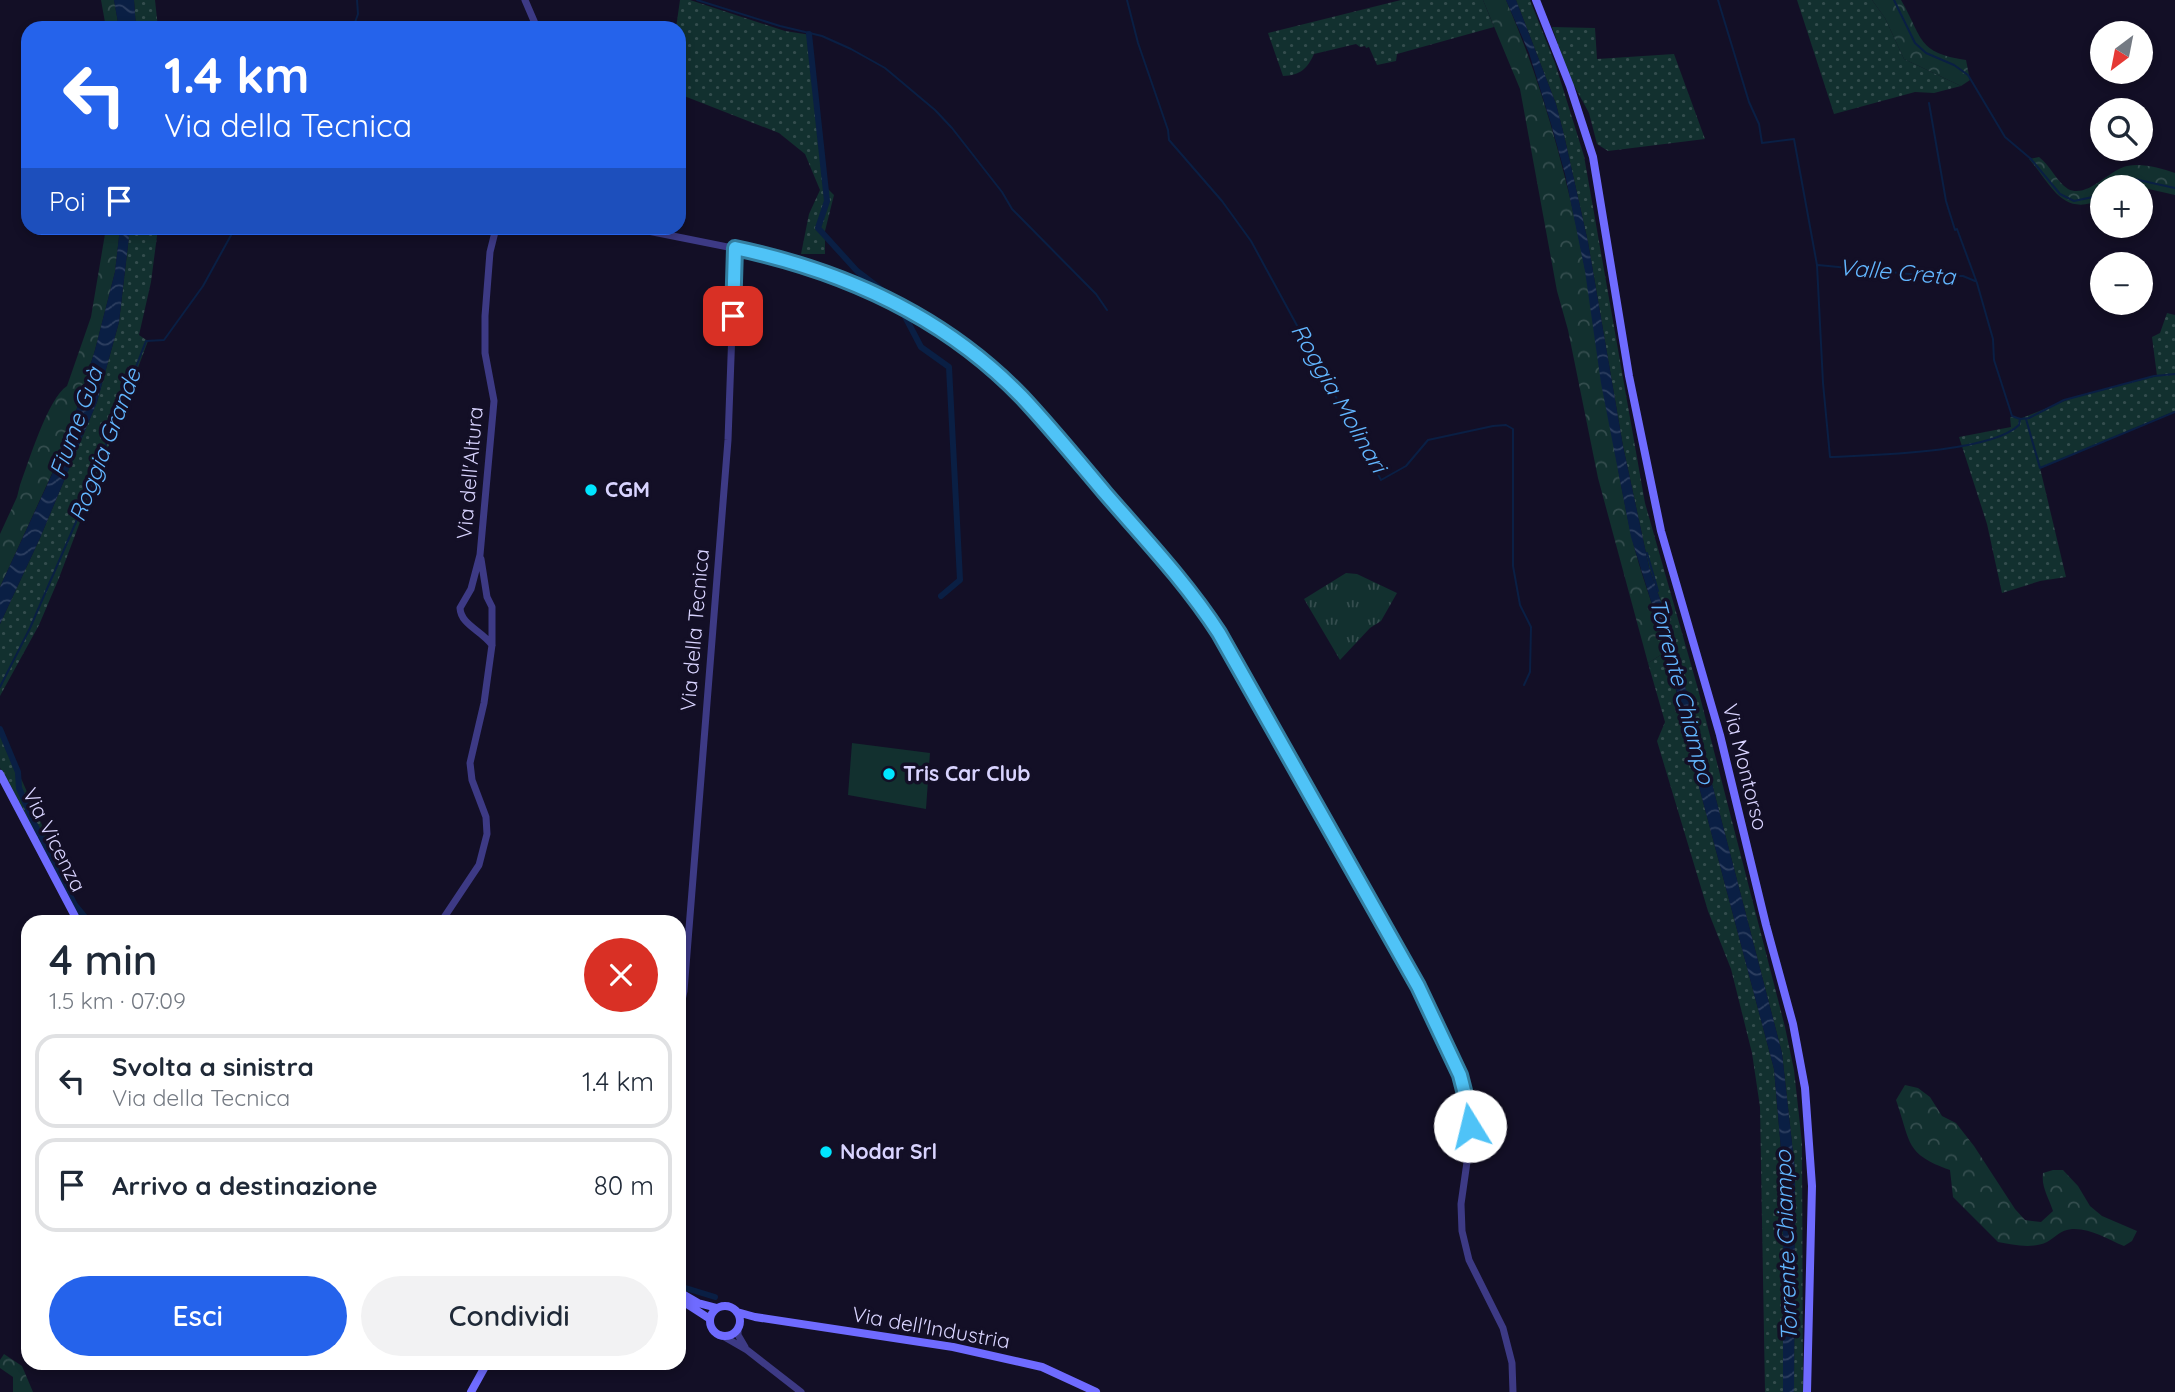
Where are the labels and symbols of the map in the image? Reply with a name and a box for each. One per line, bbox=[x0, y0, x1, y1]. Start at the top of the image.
north arrow bbox=[2090, 21, 2152, 84]
water label: Valle Creta bbox=[1838, 252, 1957, 291]
pin bbox=[703, 286, 763, 346]
water label: Roggia Molinari bbox=[1285, 318, 1395, 480]
water label: Fiume Guà bbox=[42, 362, 109, 480]
water label: Roggia Grande bbox=[62, 363, 147, 526]
street label: Via dell'Altura bbox=[450, 405, 488, 540]
place label: CGM bbox=[605, 476, 650, 502]
marker: CGM bbox=[583, 482, 599, 498]
street label: Via della Tecnica bbox=[674, 548, 714, 712]
water label: Torrente Chiampo bbox=[1644, 595, 1722, 788]
street label: Via Montorso bbox=[1718, 701, 1774, 833]
place label: Tris Car Club bbox=[903, 760, 1031, 786]
marker: Tris Car Club bbox=[881, 766, 897, 782]
street label: Via Vicenza bbox=[18, 783, 92, 896]
position arrow bbox=[1433, 1089, 1507, 1163]
place label: Nodar Srl bbox=[840, 1138, 937, 1164]
marker: Nodar Srl bbox=[818, 1144, 834, 1160]
water label: Torrente Chiampo bbox=[1768, 1149, 1803, 1342]
street label: Via dell'Industria bbox=[850, 1300, 1012, 1354]

